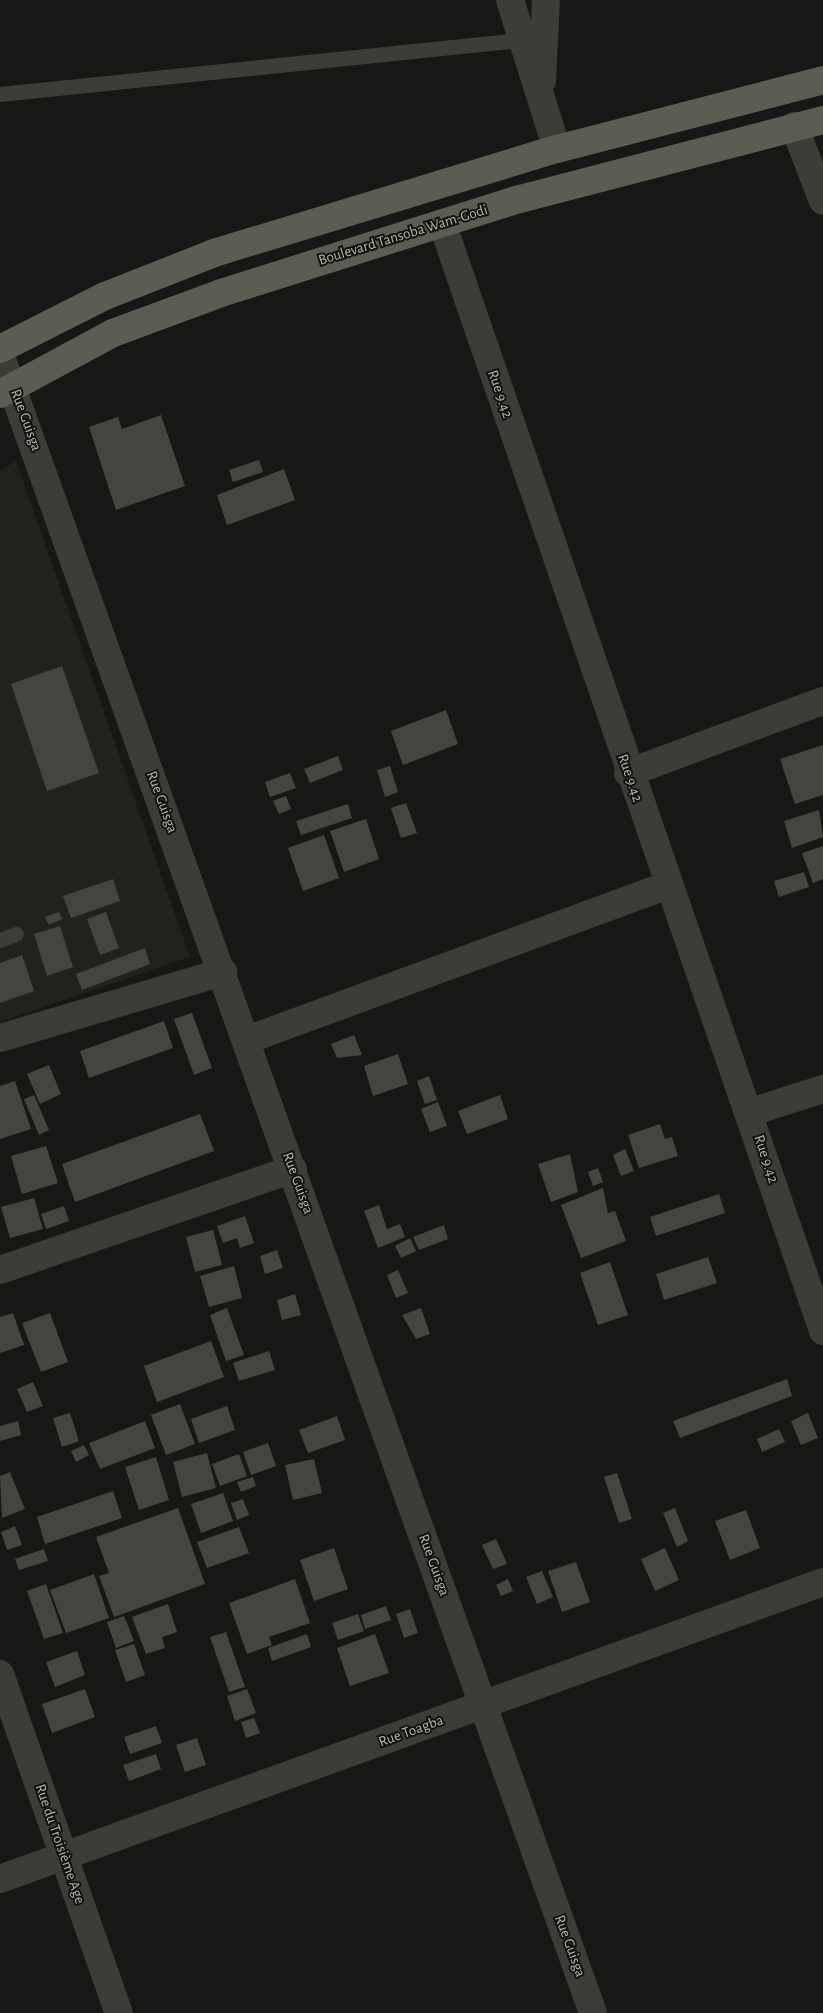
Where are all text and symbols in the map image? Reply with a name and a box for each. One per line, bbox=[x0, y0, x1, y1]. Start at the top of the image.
street label: Boulevard Tansoba Wam-Godi bbox=[316, 201, 490, 269]
street label: Rue 9.42 bbox=[483, 368, 517, 420]
street label: Rue Guisga bbox=[6, 387, 46, 453]
street label: Rue 9.42 bbox=[613, 752, 647, 804]
street label: Rue Guisga bbox=[142, 769, 182, 835]
street label: Rue 9.42 bbox=[750, 1133, 782, 1185]
street label: Rue Guisga bbox=[278, 1150, 318, 1216]
street label: Rue Guisga bbox=[414, 1532, 454, 1598]
street label: Rue Toagba bbox=[376, 1711, 446, 1751]
street label: Rue du Troisième Age bbox=[31, 1782, 89, 1906]
street label: Rue Guisga bbox=[550, 1913, 590, 1979]

